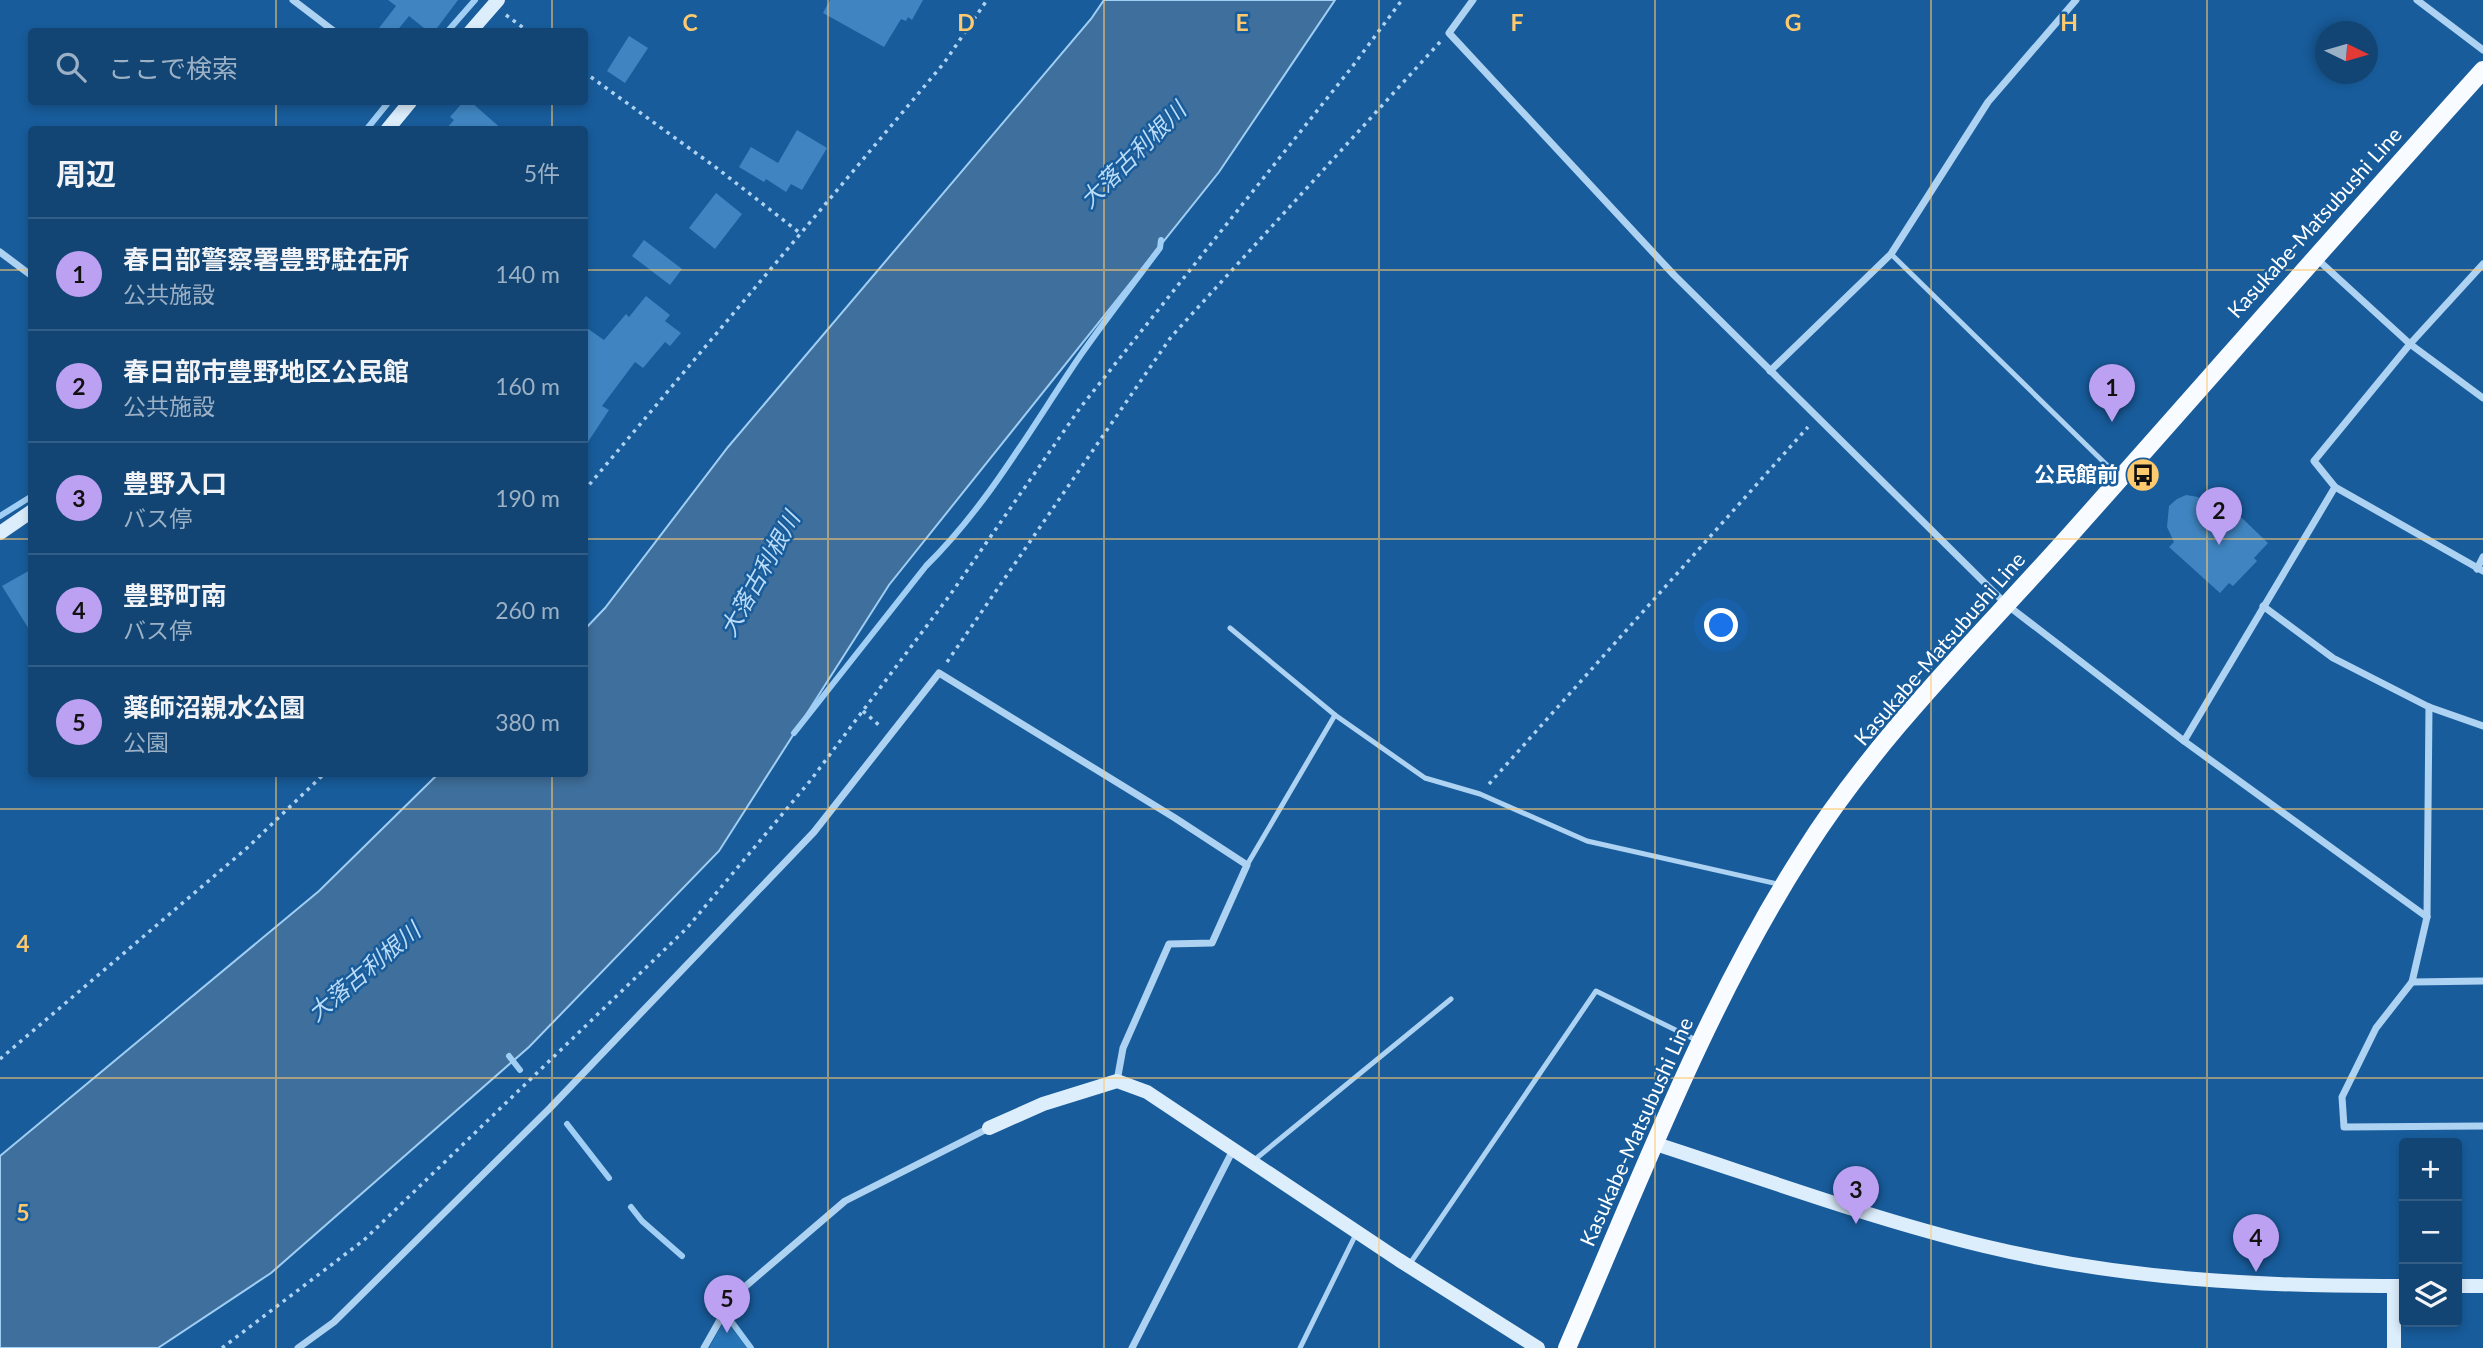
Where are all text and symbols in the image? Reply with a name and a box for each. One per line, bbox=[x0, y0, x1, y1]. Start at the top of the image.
text: C bbox=[682, 8, 698, 36]
text: D bbox=[957, 8, 975, 36]
text: E bbox=[1235, 8, 1249, 36]
text: F bbox=[1510, 8, 1524, 36]
text: G bbox=[1785, 8, 1801, 36]
text: H bbox=[2060, 8, 2078, 36]
north arrow bbox=[2315, 21, 2378, 84]
search box bbox=[28, 28, 588, 105]
icon: search bbox=[52, 48, 90, 86]
text: ここで検索 bbox=[108, 52, 238, 84]
water label: 大落古利根川 bbox=[1074, 93, 1193, 213]
street label: Kasukabe-Matsubushi Line bbox=[2222, 121, 2406, 323]
text: 周辺 bbox=[56, 155, 116, 191]
text: 5件 bbox=[524, 159, 560, 187]
text: 春日部警察署豊野駐在所 bbox=[123, 243, 409, 275]
text: 1 bbox=[72, 260, 86, 288]
text: 140 m bbox=[495, 260, 560, 288]
text: 公共施設 bbox=[123, 280, 215, 308]
text: 春日部市豊野地区公民館 bbox=[123, 355, 409, 387]
pin: 1 bbox=[2089, 364, 2135, 422]
text: 2 bbox=[72, 372, 86, 400]
text: 160 m bbox=[495, 372, 560, 400]
text: 公共施設 bbox=[123, 392, 215, 420]
bus stop icon: 公民館前 bbox=[2124, 456, 2162, 494]
place label: 公民館前 bbox=[2034, 461, 2118, 486]
text: 豊野入口 bbox=[123, 467, 227, 499]
text: 3 bbox=[72, 484, 86, 512]
text: 190 m bbox=[495, 484, 560, 512]
pin: 2 bbox=[2196, 487, 2242, 545]
text: バス停 bbox=[123, 504, 192, 532]
water label: 大落古利根川 bbox=[713, 504, 806, 641]
street label: Kasukabe-Matsubushi Line bbox=[1848, 546, 2030, 750]
text: 豊野町南 bbox=[123, 579, 227, 611]
text: 4 bbox=[72, 596, 86, 624]
text: 260 m bbox=[495, 596, 560, 624]
your location bbox=[1704, 608, 1738, 642]
text: バス停 bbox=[123, 616, 192, 644]
text: 薬師沼親水公園 bbox=[123, 691, 305, 723]
text: 5 bbox=[72, 708, 86, 736]
text: 380 m bbox=[495, 708, 560, 736]
text: 公園 bbox=[123, 728, 169, 756]
water label: 大落古利根川 bbox=[302, 914, 428, 1026]
text: 4 bbox=[16, 929, 30, 957]
street label: Kasukabe-Matsubushi Line bbox=[1574, 1013, 1697, 1250]
map controls bbox=[2399, 1138, 2462, 1327]
button: + bbox=[2399, 1138, 2462, 1201]
pin: 3 bbox=[1833, 1166, 1879, 1224]
text: 5 bbox=[16, 1198, 30, 1226]
button: − bbox=[2399, 1201, 2462, 1264]
pin: 4 bbox=[2233, 1214, 2279, 1272]
button: layers bbox=[2399, 1264, 2462, 1327]
pin: 5 bbox=[704, 1275, 750, 1333]

